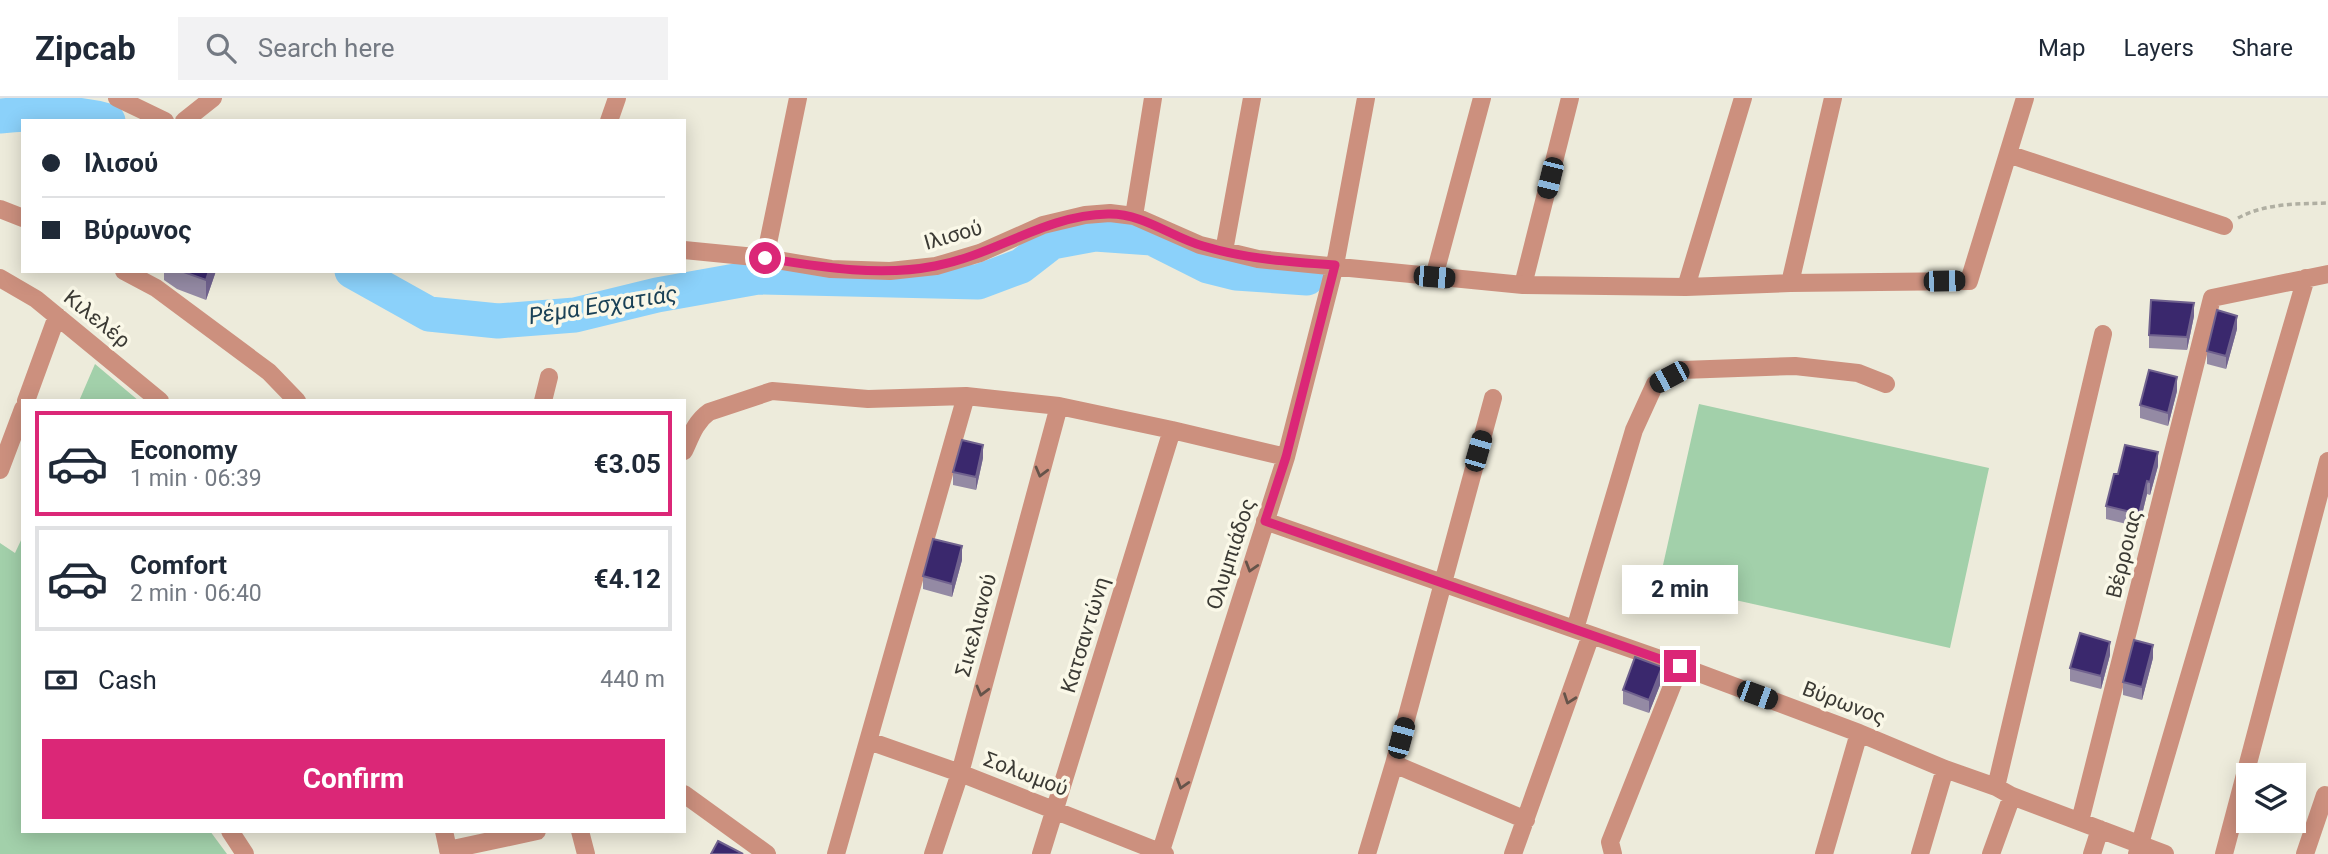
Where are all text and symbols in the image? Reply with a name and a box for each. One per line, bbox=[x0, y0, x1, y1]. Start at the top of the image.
search box bbox=[178, 17, 668, 80]
text: Zipcab bbox=[35, 29, 136, 68]
icon: search bbox=[202, 29, 240, 67]
text: Search here bbox=[258, 33, 395, 63]
text: Map bbox=[2038, 34, 2086, 62]
text: Layers bbox=[2124, 34, 2194, 62]
text: Share bbox=[2232, 34, 2293, 62]
text: Ιλισού bbox=[84, 148, 158, 178]
car bbox=[1535, 155, 1566, 201]
text: Βύρωνος bbox=[84, 215, 192, 245]
street label: Ιλισού bbox=[921, 215, 985, 255]
route start bbox=[749, 242, 781, 274]
car bbox=[1413, 265, 1456, 289]
car bbox=[1923, 270, 1966, 292]
water label: Ρέμα Εσχατιάς bbox=[527, 280, 679, 330]
street label: Κιλελέρ bbox=[59, 285, 135, 353]
car bbox=[1646, 358, 1693, 396]
car bbox=[1463, 428, 1494, 474]
icon: car bbox=[46, 432, 109, 495]
text: Economy bbox=[130, 435, 237, 465]
text: €3.05 bbox=[594, 449, 661, 479]
text: 1 min · 06:39 bbox=[130, 465, 262, 492]
one-way arrow bbox=[1035, 466, 1050, 478]
street label: Ολυμπιάδος bbox=[1202, 495, 1260, 613]
street label: Βέρροιας bbox=[2101, 507, 2147, 601]
icon: car bbox=[46, 547, 109, 610]
text: Comfort bbox=[130, 550, 227, 580]
one-way arrow bbox=[1244, 561, 1259, 573]
text: €4.12 bbox=[594, 564, 661, 594]
callout: 2 min bbox=[1622, 564, 1738, 614]
street label: Σικελιανού bbox=[951, 571, 1001, 679]
street label: Κατσαντώνη bbox=[1056, 574, 1114, 696]
text: 2 min bbox=[1651, 576, 1709, 603]
text: 2 min · 06:40 bbox=[130, 580, 262, 607]
route end bbox=[1664, 650, 1696, 682]
icon: cash bbox=[42, 661, 80, 699]
text: Cash bbox=[98, 665, 157, 695]
text: 440 m bbox=[600, 666, 665, 693]
street label: Βύρωνος bbox=[1799, 676, 1889, 730]
car bbox=[1734, 678, 1781, 712]
one-way arrow bbox=[976, 685, 990, 697]
one-way arrow bbox=[1563, 692, 1577, 705]
car bbox=[1386, 715, 1417, 761]
button: Confirm bbox=[42, 739, 665, 819]
street label: Σολωμού bbox=[980, 747, 1072, 801]
map controls bbox=[2236, 763, 2306, 833]
button: layers bbox=[2236, 763, 2306, 833]
one-way arrow bbox=[1176, 778, 1191, 790]

